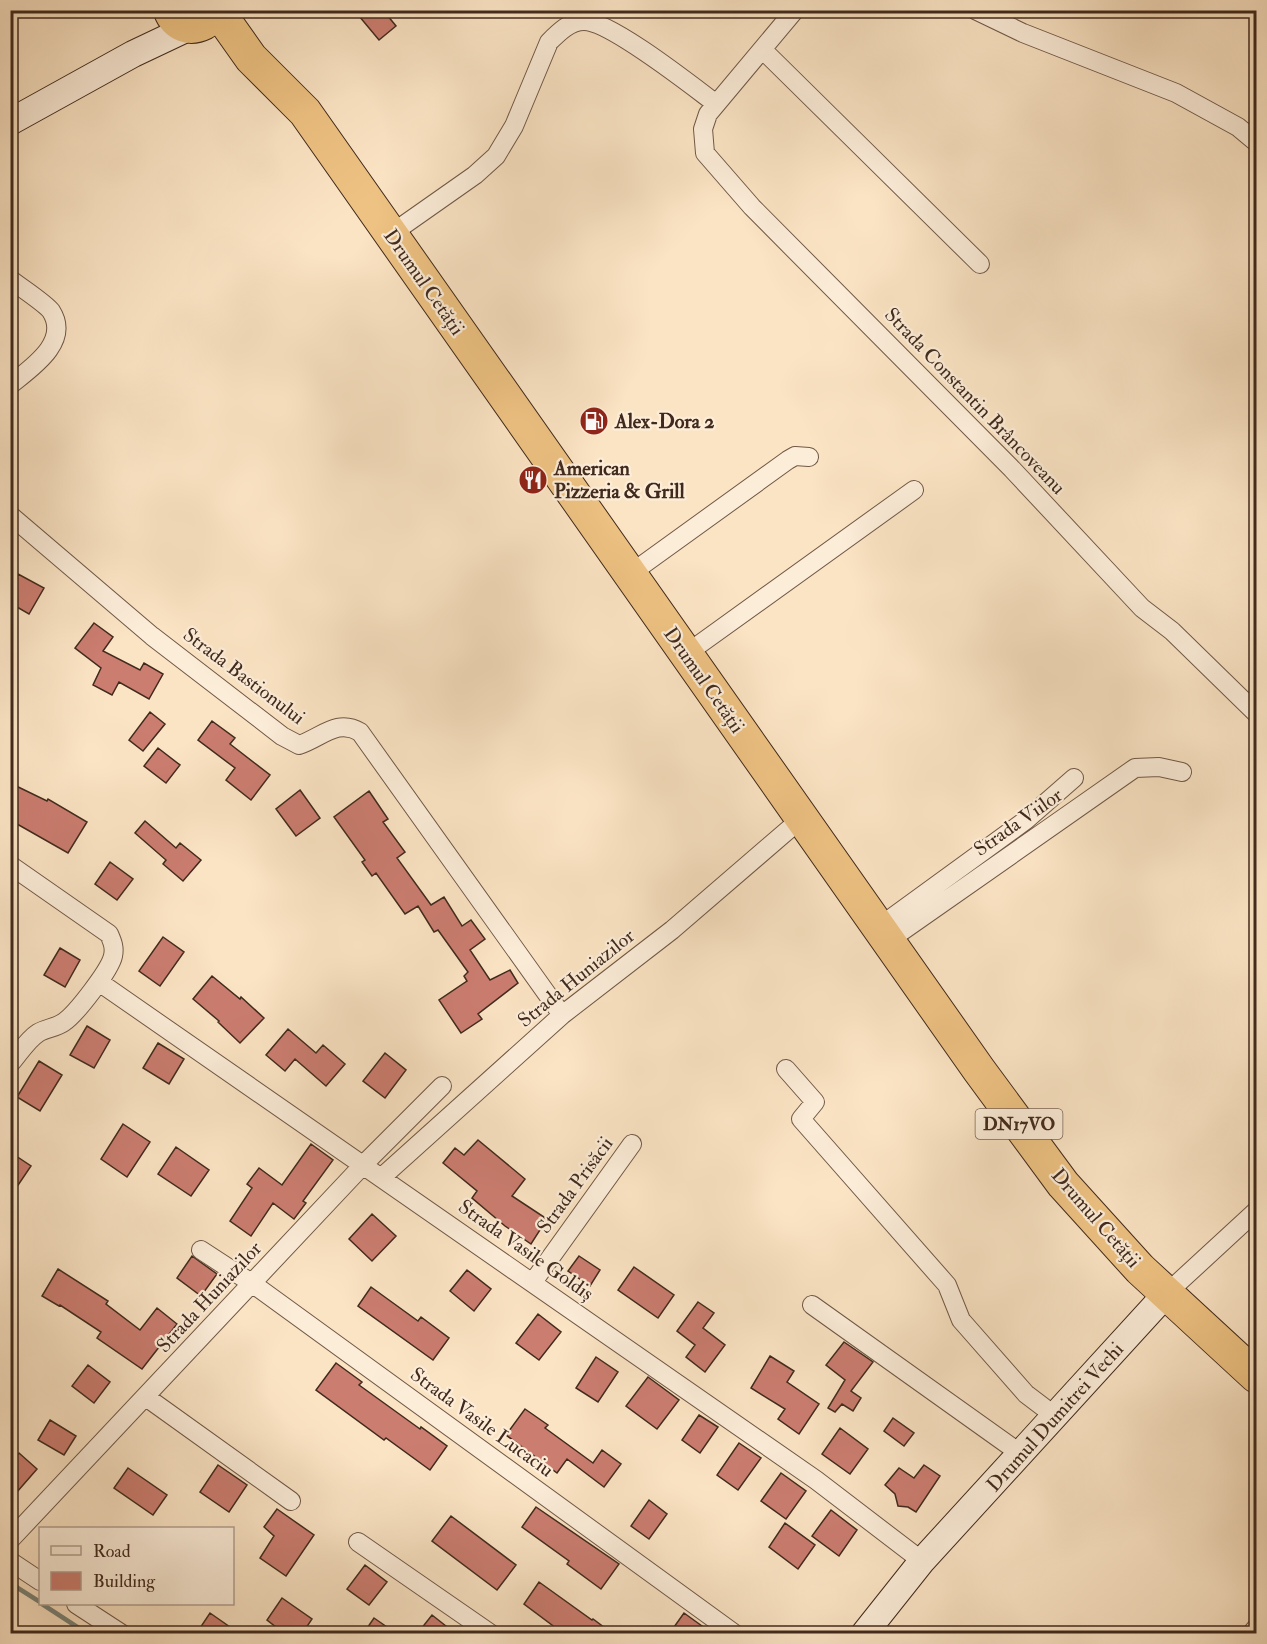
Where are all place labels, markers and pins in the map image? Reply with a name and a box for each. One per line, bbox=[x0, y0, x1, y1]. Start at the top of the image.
fuel station icon: Alex-Dora 2 bbox=[578, 405, 610, 437]
place label: Alex-Dora 2 bbox=[614, 409, 714, 434]
place label: American Pizzeria & Grill bbox=[553, 456, 685, 504]
restaurant icon: American Pizzeria & Grill bbox=[517, 464, 549, 496]

